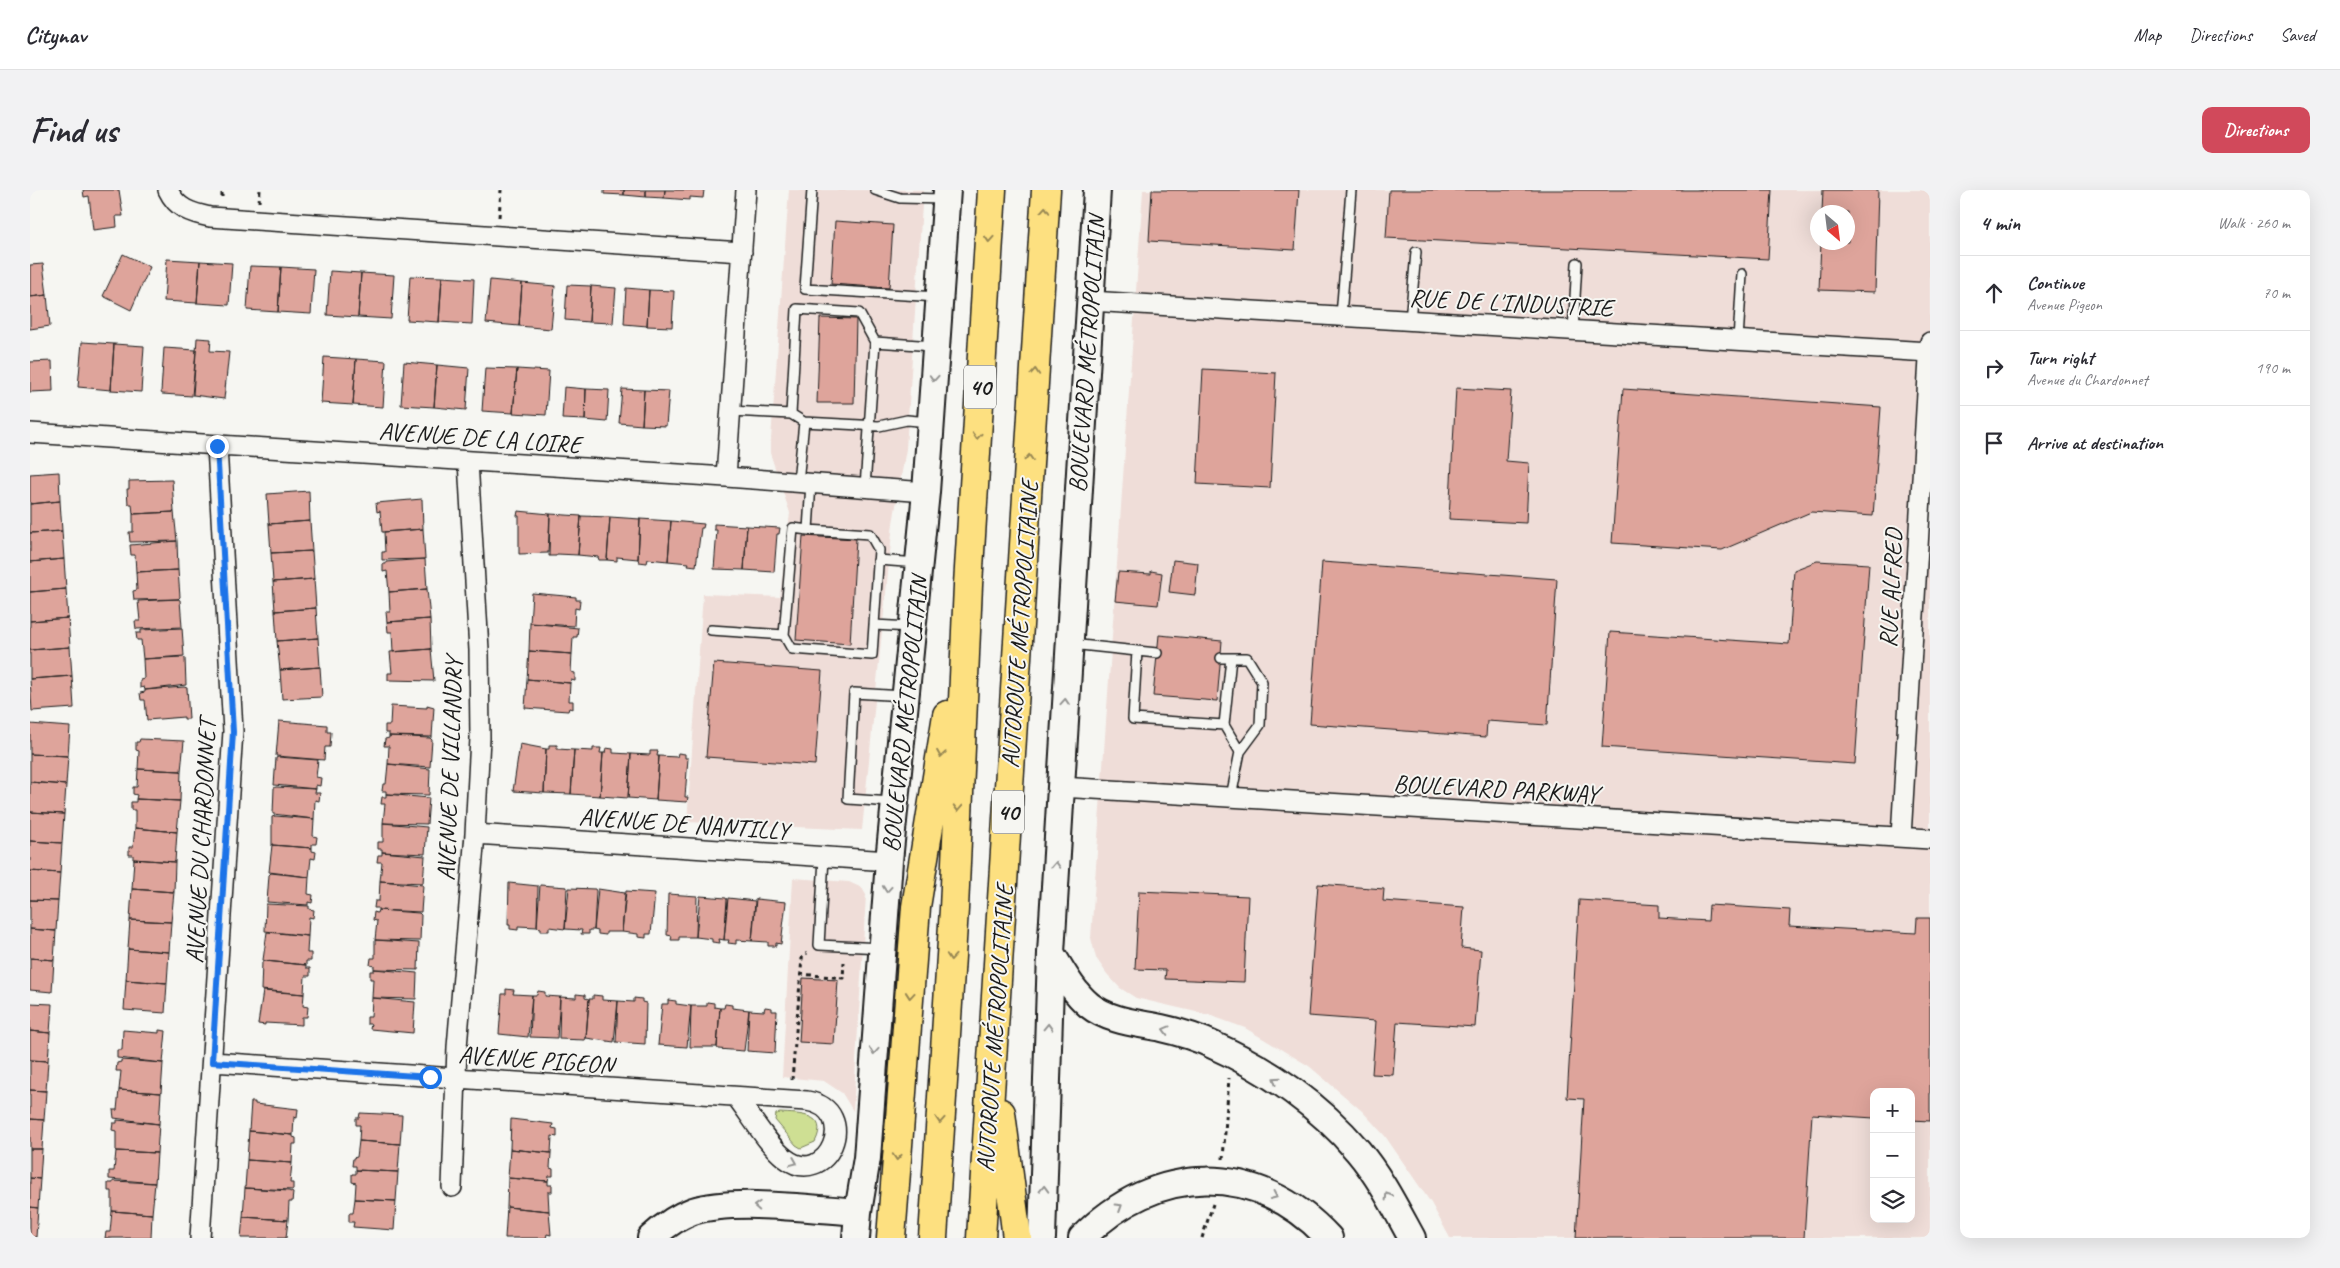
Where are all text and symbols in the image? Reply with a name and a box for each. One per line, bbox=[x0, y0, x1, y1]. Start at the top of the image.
text: Citynav bbox=[25, 20, 86, 50]
text: Map bbox=[2134, 24, 2161, 46]
text: Directions bbox=[2189, 24, 2252, 46]
text: Saved bbox=[2280, 24, 2315, 46]
button: Directions bbox=[2202, 107, 2310, 153]
text: Find us bbox=[30, 108, 117, 153]
north arrow bbox=[1810, 205, 1855, 250]
one-way arrow bbox=[1039, 206, 1050, 214]
text: 4 min bbox=[1980, 210, 2020, 236]
street label: BOULEVARD MÉTROPOLITAIN bbox=[1061, 211, 1113, 493]
text: Walk · 260 m bbox=[2218, 213, 2290, 233]
one-way arrow bbox=[984, 235, 995, 243]
text: Continue bbox=[2027, 271, 2084, 295]
icon: ahead bbox=[1980, 279, 2008, 307]
street label: RUE DE L'INDUSTRIE bbox=[1408, 282, 1616, 324]
text: 70 m bbox=[2263, 283, 2290, 303]
text: Avenue Pigeon bbox=[2027, 295, 2102, 315]
text: Turn right bbox=[2027, 346, 2094, 370]
icon: right bbox=[1980, 354, 2008, 382]
text: 190 m bbox=[2256, 358, 2290, 378]
road number: 40 bbox=[964, 366, 996, 408]
one-way arrow bbox=[1029, 368, 1040, 376]
text: Avenue du Chardonnet bbox=[2027, 370, 2148, 390]
one-way arrow bbox=[929, 375, 940, 383]
street label: AVENUE DE LA LOIRE bbox=[378, 415, 585, 461]
icon: arrive bbox=[1980, 429, 2008, 457]
text: Arrive at destination bbox=[2027, 431, 2163, 455]
one-way arrow bbox=[972, 432, 983, 440]
route end bbox=[206, 435, 229, 458]
one-way arrow bbox=[1024, 453, 1035, 461]
street label: AUTOROUTE MÉTROPOLITAINE bbox=[994, 476, 1046, 769]
street label: RUE ALFRED bbox=[1872, 526, 1910, 648]
street label: BOULEVARD MÉTROPOLITAIN bbox=[875, 571, 936, 854]
street label: AVENUE DE VILLANDRY bbox=[430, 652, 470, 881]
one-way arrow bbox=[1059, 698, 1070, 706]
street label: AVENUE DU CHARDONNET bbox=[179, 712, 224, 964]
one-way arrow bbox=[936, 750, 946, 758]
street label: BOULEVARD PARKWAY bbox=[1392, 768, 1604, 811]
road number: 40 bbox=[992, 790, 1024, 834]
street label: AVENUE DE NANTILLY bbox=[578, 801, 793, 848]
one-way arrow bbox=[953, 805, 963, 813]
one-way arrow bbox=[1050, 860, 1061, 868]
street label: AUTOROUTE MÉTROPOLITAINE bbox=[969, 880, 1021, 1173]
one-way arrow bbox=[881, 885, 892, 893]
one-way arrow bbox=[945, 954, 956, 962]
one-way arrow bbox=[904, 992, 915, 1000]
one-way arrow bbox=[1043, 1023, 1054, 1031]
one-way arrow bbox=[1162, 1025, 1171, 1036]
street label: AVENUE PIGEON bbox=[457, 1039, 618, 1082]
one-way arrow bbox=[869, 1047, 880, 1055]
route start bbox=[419, 1066, 442, 1089]
one-way arrow bbox=[1273, 1077, 1282, 1086]
map controls bbox=[1870, 1088, 1915, 1223]
button: + bbox=[1870, 1088, 1915, 1133]
one-way arrow bbox=[935, 1116, 946, 1124]
button: − bbox=[1870, 1133, 1915, 1178]
one-way arrow bbox=[891, 1154, 902, 1162]
one-way arrow bbox=[789, 1156, 798, 1166]
button: layers bbox=[1870, 1178, 1915, 1223]
one-way arrow bbox=[1039, 1185, 1049, 1193]
one-way arrow bbox=[1269, 1189, 1278, 1200]
one-way arrow bbox=[1384, 1192, 1394, 1201]
one-way arrow bbox=[752, 1201, 760, 1212]
one-way arrow bbox=[1114, 1204, 1123, 1213]

